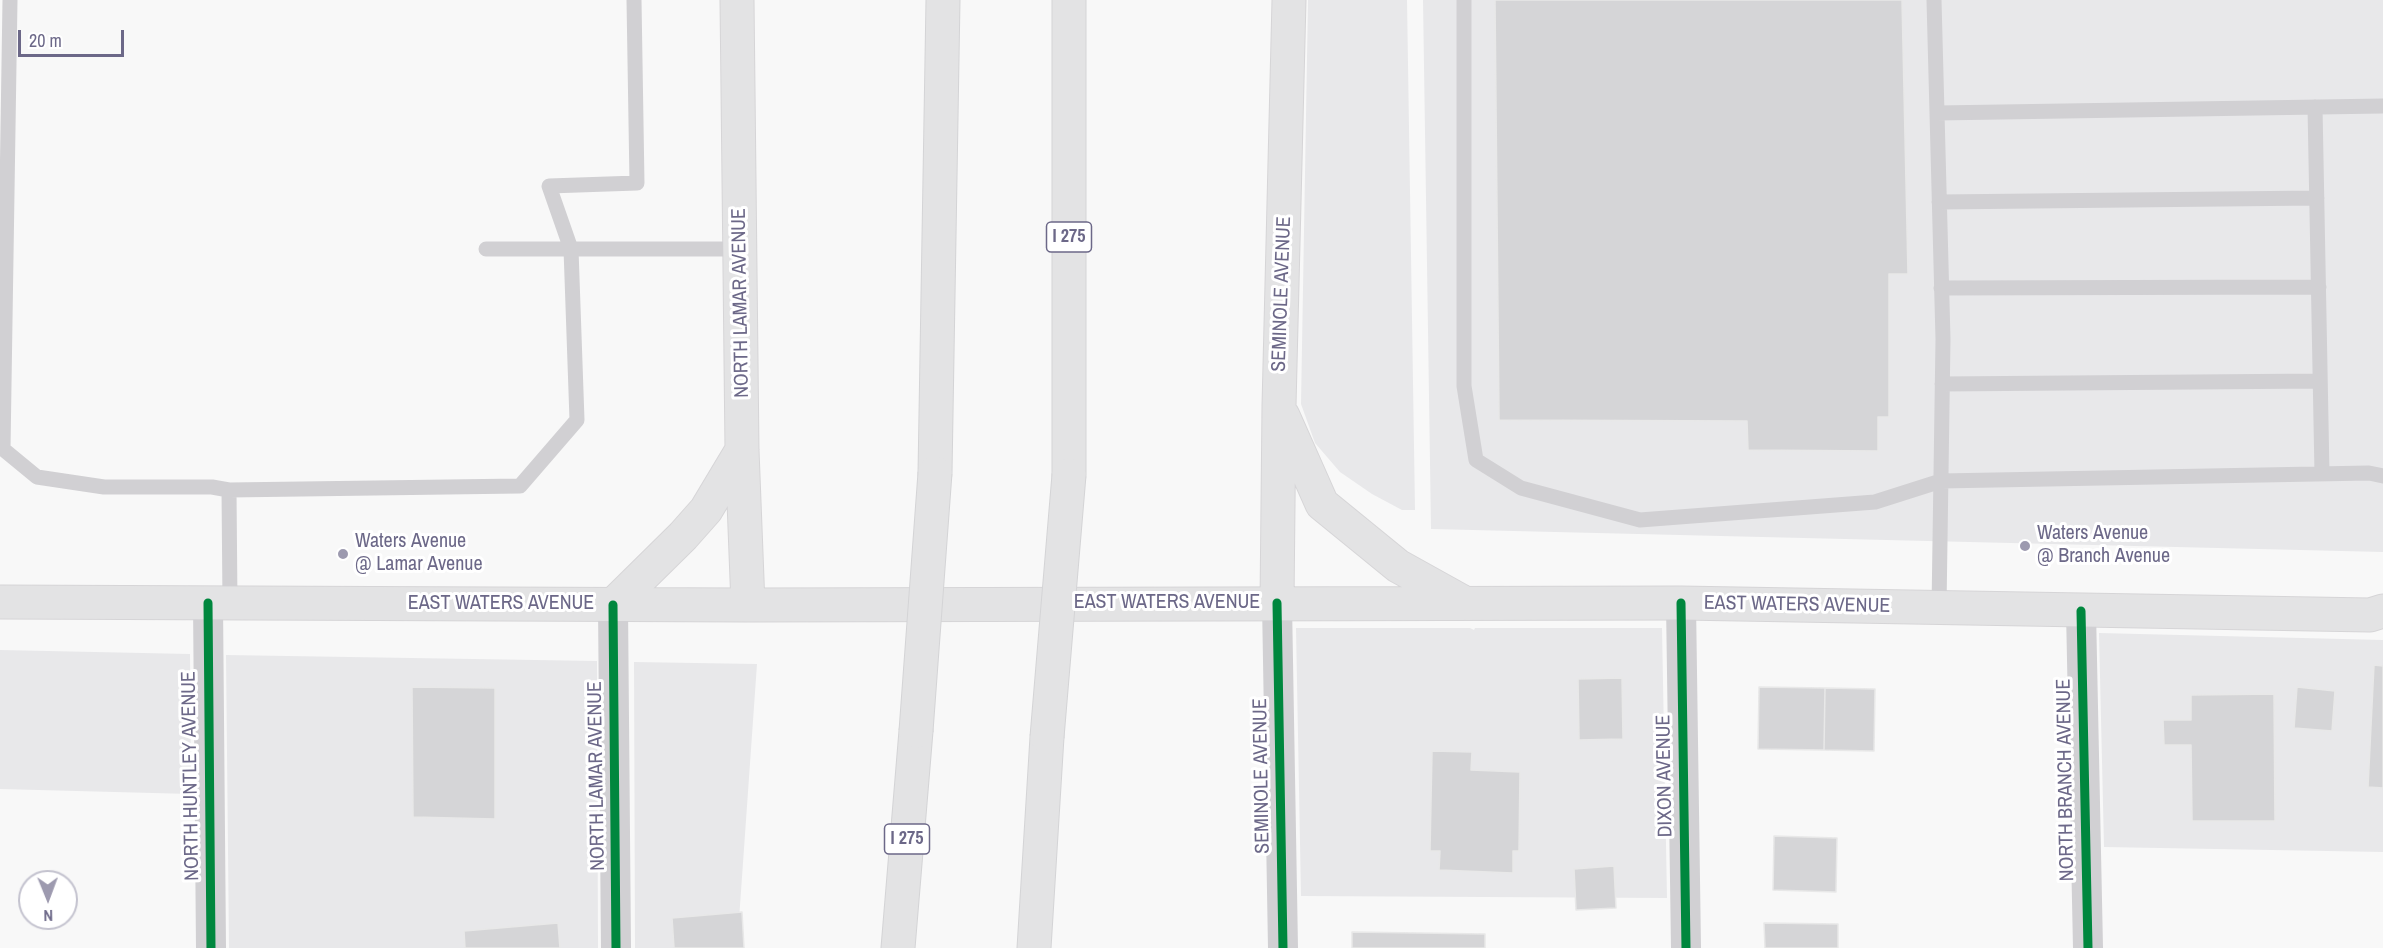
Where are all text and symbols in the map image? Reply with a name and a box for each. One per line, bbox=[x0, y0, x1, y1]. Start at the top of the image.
scale bar bbox=[21, 18, 128, 56]
text: 20 m bbox=[29, 28, 62, 53]
street label: NORTH LAMAR AVENUE bbox=[727, 208, 755, 398]
street label: SEMINOLE AVENUE bbox=[1267, 216, 1297, 372]
road number: I 275 bbox=[1046, 222, 1092, 252]
place label: Waters Avenue @ Branch Avenue bbox=[2037, 522, 2170, 569]
place label: Waters Avenue @ Lamar Avenue bbox=[355, 530, 483, 577]
marker: Waters Avenue @ Branch Avenue bbox=[2018, 539, 2032, 553]
marker: Waters Avenue @ Lamar Avenue bbox=[336, 547, 350, 561]
street label: EAST WATERS AVENUE bbox=[1074, 591, 1260, 615]
street label: EAST WATERS AVENUE bbox=[1704, 591, 1890, 619]
street label: EAST WATERS AVENUE bbox=[408, 592, 594, 616]
street label: NORTH HUNTLEY AVENUE bbox=[177, 671, 205, 881]
street label: NORTH BRANCH AVENUE bbox=[2052, 678, 2080, 882]
street label: NORTH LAMAR AVENUE bbox=[583, 681, 611, 871]
street label: SEMINOLE AVENUE bbox=[1249, 698, 1275, 854]
street label: DIXON AVENUE bbox=[1652, 714, 1678, 838]
road number: I 275 bbox=[884, 824, 930, 854]
north arrow bbox=[18, 870, 78, 930]
text: N bbox=[43, 905, 53, 927]

